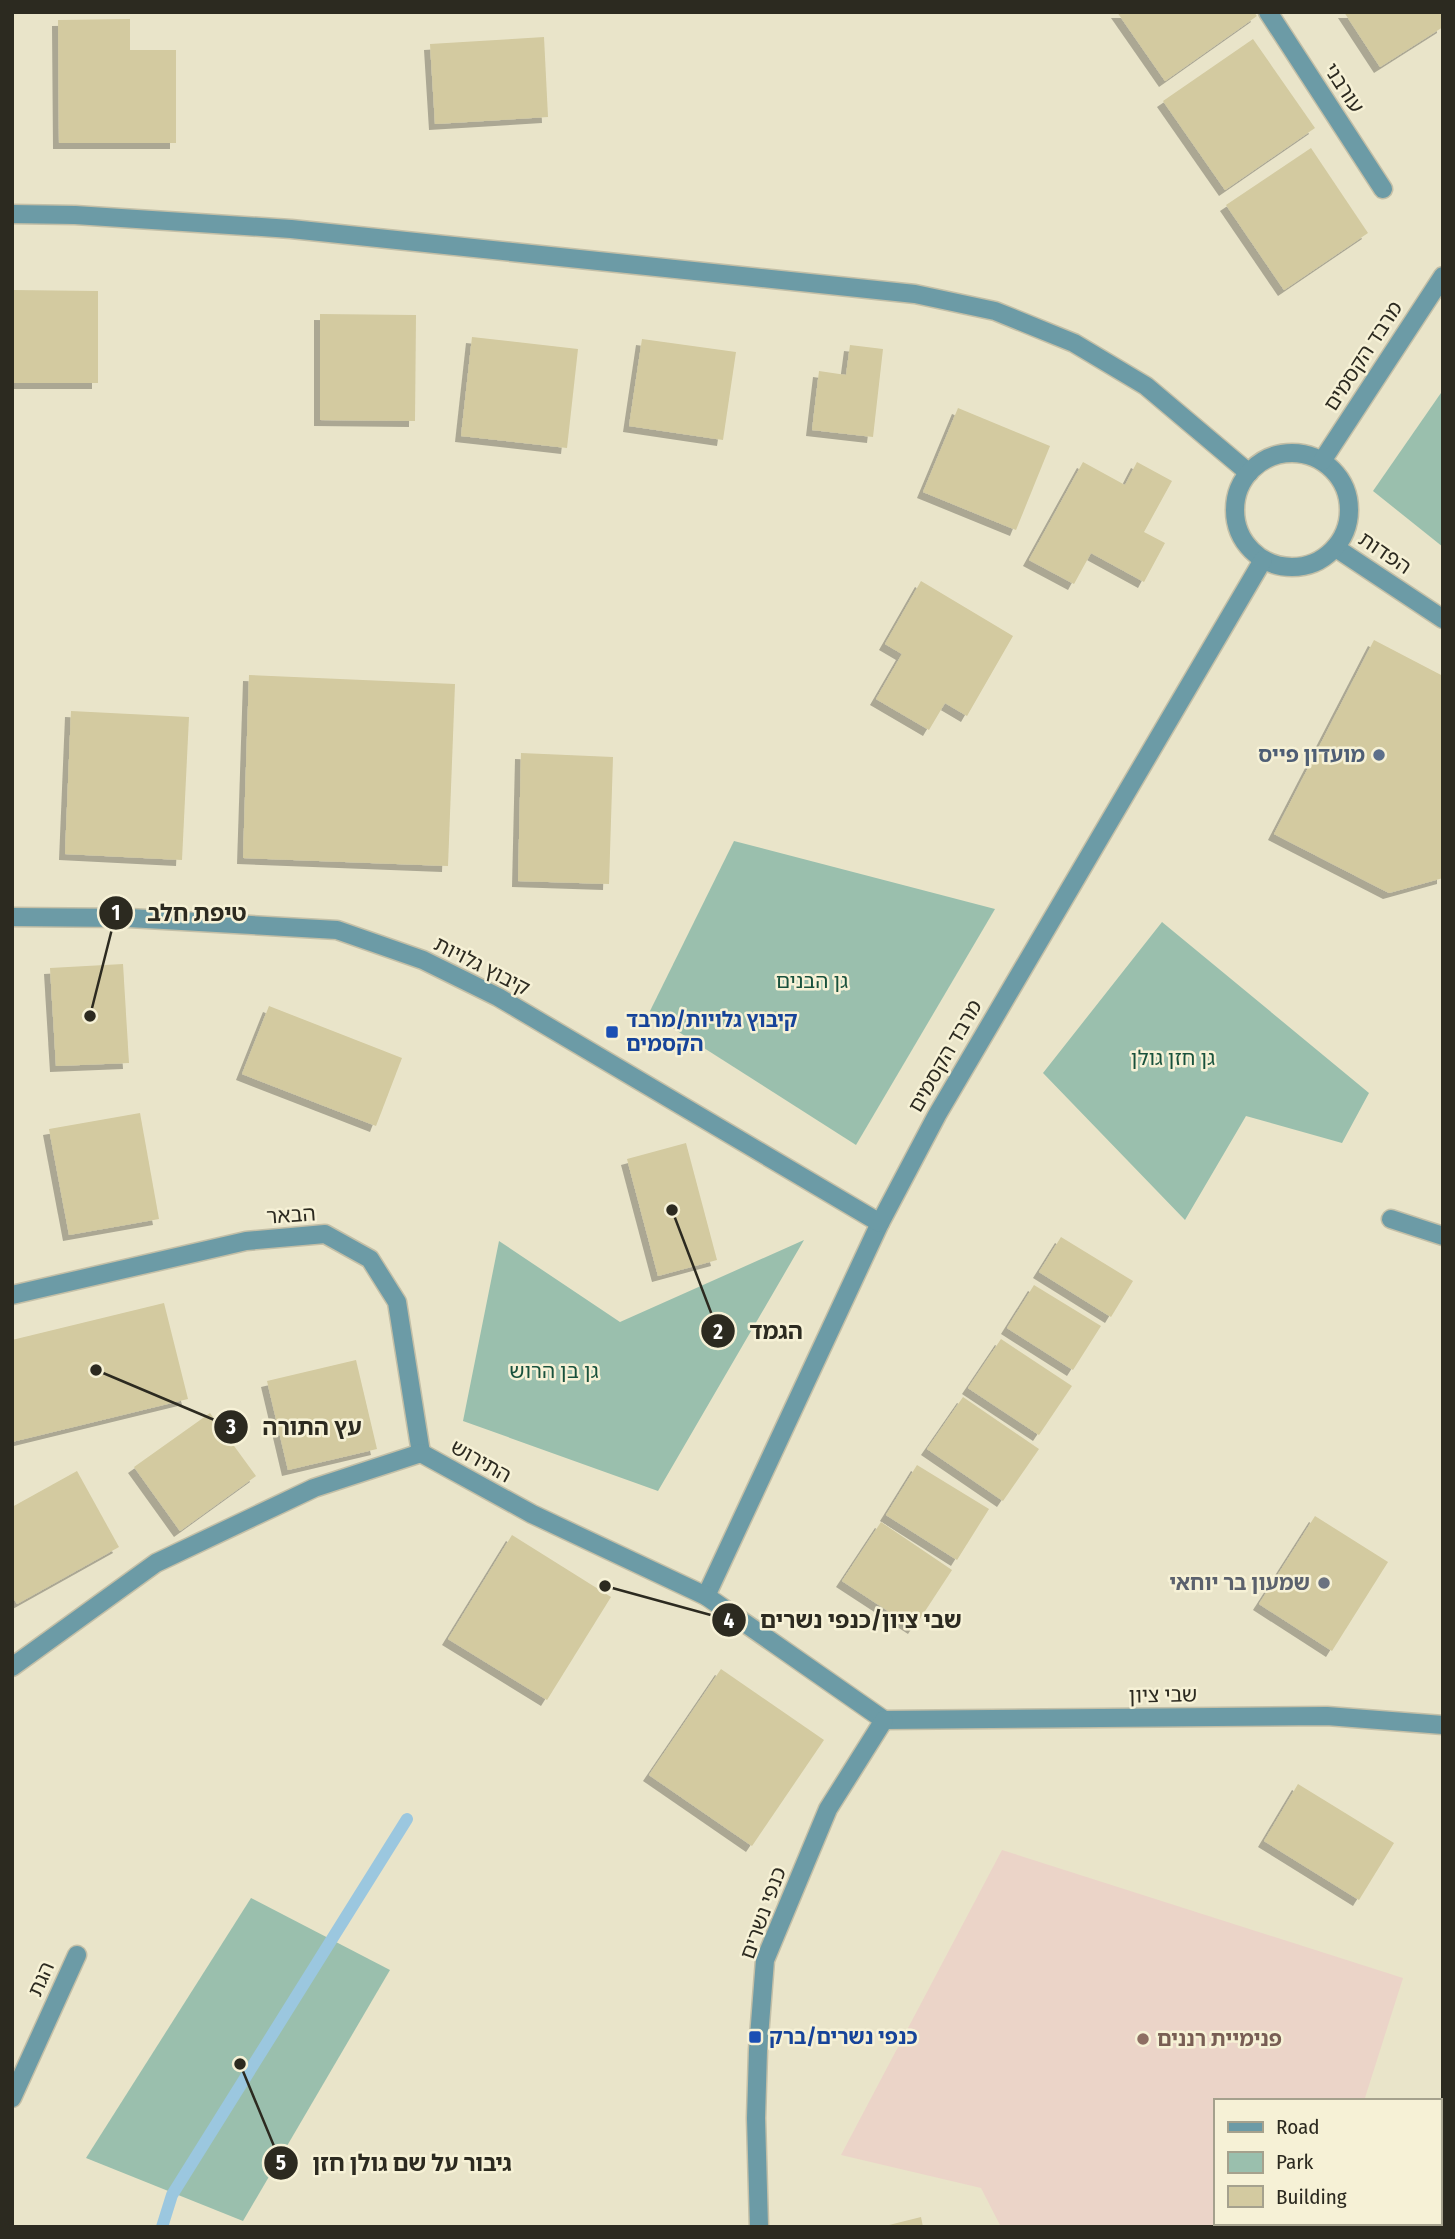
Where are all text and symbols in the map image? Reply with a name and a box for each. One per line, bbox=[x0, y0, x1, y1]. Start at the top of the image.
street label: עורבני bbox=[1318, 58, 1370, 118]
street label: מרבד הקסמים bbox=[1318, 296, 1408, 416]
street label: הפדות bbox=[1354, 526, 1416, 580]
place label: מועדון פייס bbox=[1258, 742, 1365, 768]
marker: מועדון פייס bbox=[1371, 747, 1387, 763]
callout: טיפת חלב bbox=[98, 891, 260, 935]
text: טיפת חלב bbox=[147, 899, 247, 927]
text: 1 bbox=[112, 900, 120, 926]
street label: קיבוץ גלויות bbox=[430, 931, 534, 1001]
park label: גן הבנים bbox=[776, 968, 848, 994]
street label: מרבד הקסמים bbox=[902, 995, 988, 1117]
place label: קיבוץ גלויות/מרבד הקסמים bbox=[626, 1007, 798, 1057]
marker: קיבוץ גלויות/מרבד הקסמים bbox=[604, 1024, 620, 1040]
park label: גן חזן גולן bbox=[1131, 1045, 1215, 1071]
street label: הבאר bbox=[265, 1200, 317, 1230]
callout: הגמד bbox=[701, 1309, 817, 1353]
text: הגמד bbox=[749, 1317, 803, 1345]
text: 2 bbox=[712, 1319, 723, 1345]
park label: גן בן הרוש bbox=[509, 1358, 599, 1384]
callout: עץ התורה bbox=[214, 1405, 376, 1449]
text: עץ התורה bbox=[262, 1413, 362, 1441]
text: 3 bbox=[225, 1414, 236, 1440]
street label: התירוש bbox=[446, 1434, 516, 1488]
place label: שמעון בר יוחאי bbox=[1169, 1570, 1310, 1596]
marker: שמעון בר יוחאי bbox=[1316, 1575, 1332, 1591]
callout: שבי ציון/כנפי נשרים bbox=[711, 1598, 976, 1642]
text: שבי ציון/כנפי נשרים bbox=[760, 1606, 962, 1634]
text: 4 bbox=[724, 1608, 735, 1634]
street label: שבי ציון bbox=[1128, 1681, 1198, 1709]
street label: כנפי נשרים bbox=[734, 1863, 792, 1963]
street label: הגת bbox=[22, 1958, 60, 2000]
place label: כנפי נשרים/ברק bbox=[769, 2024, 917, 2050]
place label: פנימיית רננים bbox=[1157, 2026, 1282, 2052]
marker: כנפי נשרים/ברק bbox=[747, 2029, 763, 2045]
marker: פנימיית רננים bbox=[1135, 2031, 1151, 2047]
legend bbox=[1214, 2099, 1441, 2225]
text: Road bbox=[1276, 2114, 1320, 2140]
callout: גיבור על שם גולן חזן bbox=[263, 2141, 526, 2185]
text: גיבור על שם גולן חזן bbox=[312, 2149, 512, 2177]
text: Park bbox=[1276, 2149, 1314, 2175]
text: 5 bbox=[276, 2150, 286, 2176]
text: Building bbox=[1276, 2184, 1347, 2210]

